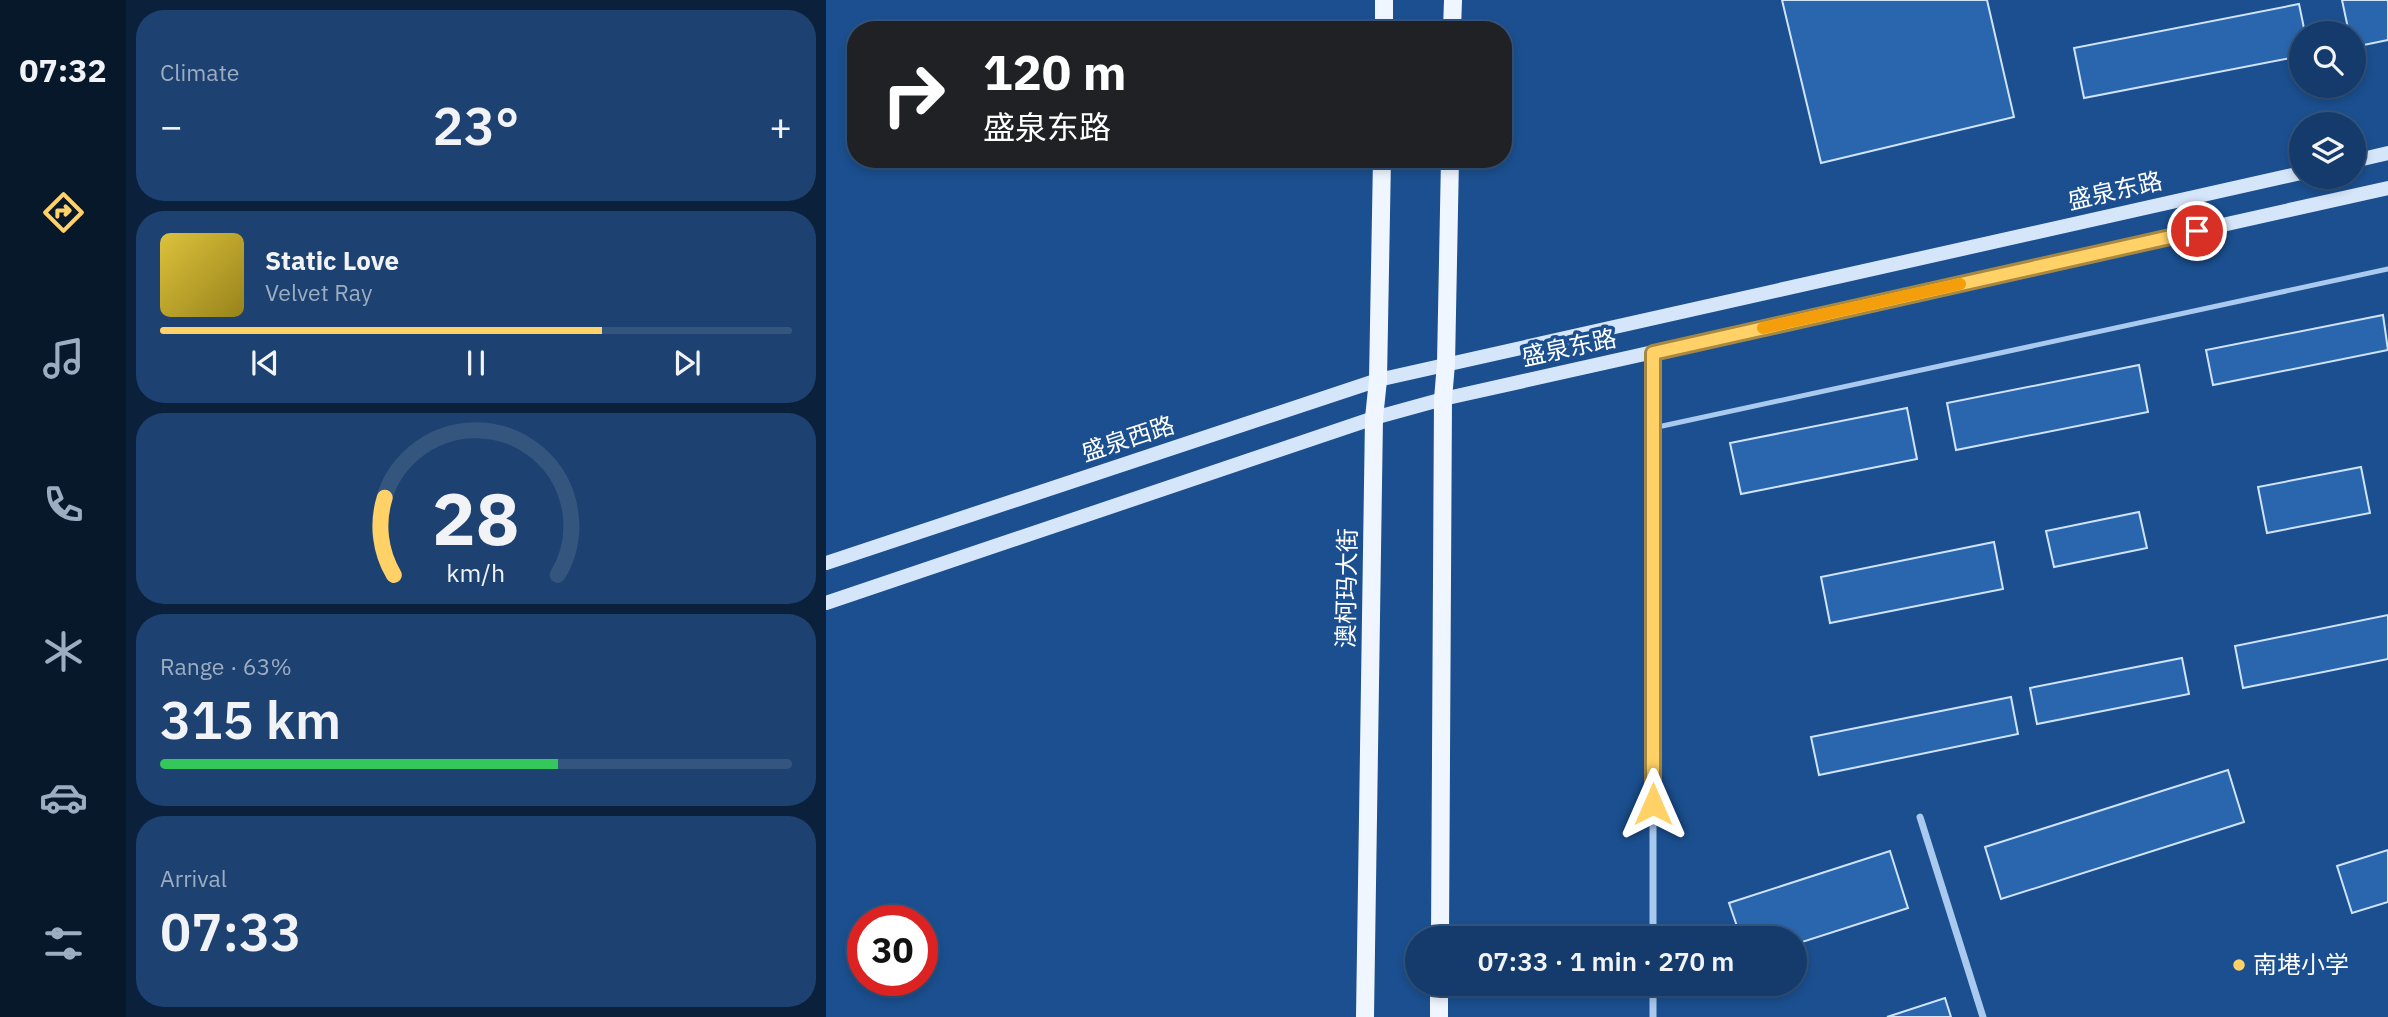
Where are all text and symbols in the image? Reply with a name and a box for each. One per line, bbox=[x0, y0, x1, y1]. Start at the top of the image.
map controls bbox=[2289, 21, 2366, 189]
button: search bbox=[2289, 21, 2366, 98]
text: 120 m bbox=[983, 40, 1127, 103]
text: 07:32 bbox=[19, 49, 107, 91]
icon: right bbox=[868, 49, 959, 140]
text: Climate bbox=[160, 57, 239, 87]
text: 23° bbox=[433, 92, 519, 159]
text: − bbox=[160, 101, 183, 150]
text: + bbox=[769, 101, 792, 150]
text: 盛泉东路 bbox=[983, 106, 1111, 148]
button: layers bbox=[2289, 112, 2366, 189]
street label: 盛泉东路 bbox=[2064, 164, 2165, 216]
icon: directions bbox=[39, 188, 88, 237]
pin bbox=[2167, 201, 2227, 261]
icon: arrive bbox=[2178, 212, 2216, 250]
text: Static Love bbox=[265, 243, 399, 277]
text: Velvet Ray bbox=[265, 277, 372, 307]
street label: 盛泉东路 bbox=[1519, 321, 1619, 373]
icon: music bbox=[39, 334, 88, 383]
icon: previous bbox=[246, 344, 284, 382]
icon: pause bbox=[457, 344, 495, 382]
icon: next bbox=[668, 344, 706, 382]
street label: 盛泉西路 bbox=[1077, 408, 1178, 468]
text: 28 bbox=[432, 470, 520, 565]
icon: phone bbox=[39, 480, 88, 529]
street label: 澳柯玛大街 bbox=[1329, 528, 1363, 648]
text: km/h bbox=[447, 555, 505, 588]
icon: climate bbox=[39, 627, 88, 676]
text: Range · 63% bbox=[160, 651, 292, 681]
text: 315 km bbox=[160, 686, 341, 753]
position arrow bbox=[1616, 767, 1690, 841]
icon: car bbox=[39, 773, 88, 822]
text: Arrival bbox=[160, 863, 227, 893]
text: 07:33 bbox=[160, 898, 301, 965]
speed limit sign: 30 bbox=[847, 905, 938, 996]
icon: filters bbox=[39, 919, 88, 968]
text: 07:33 · 1 min · 270 m bbox=[1478, 944, 1734, 978]
place label: 南塂小学 bbox=[2253, 948, 2349, 980]
marker: 南塂小学 bbox=[2231, 957, 2247, 973]

